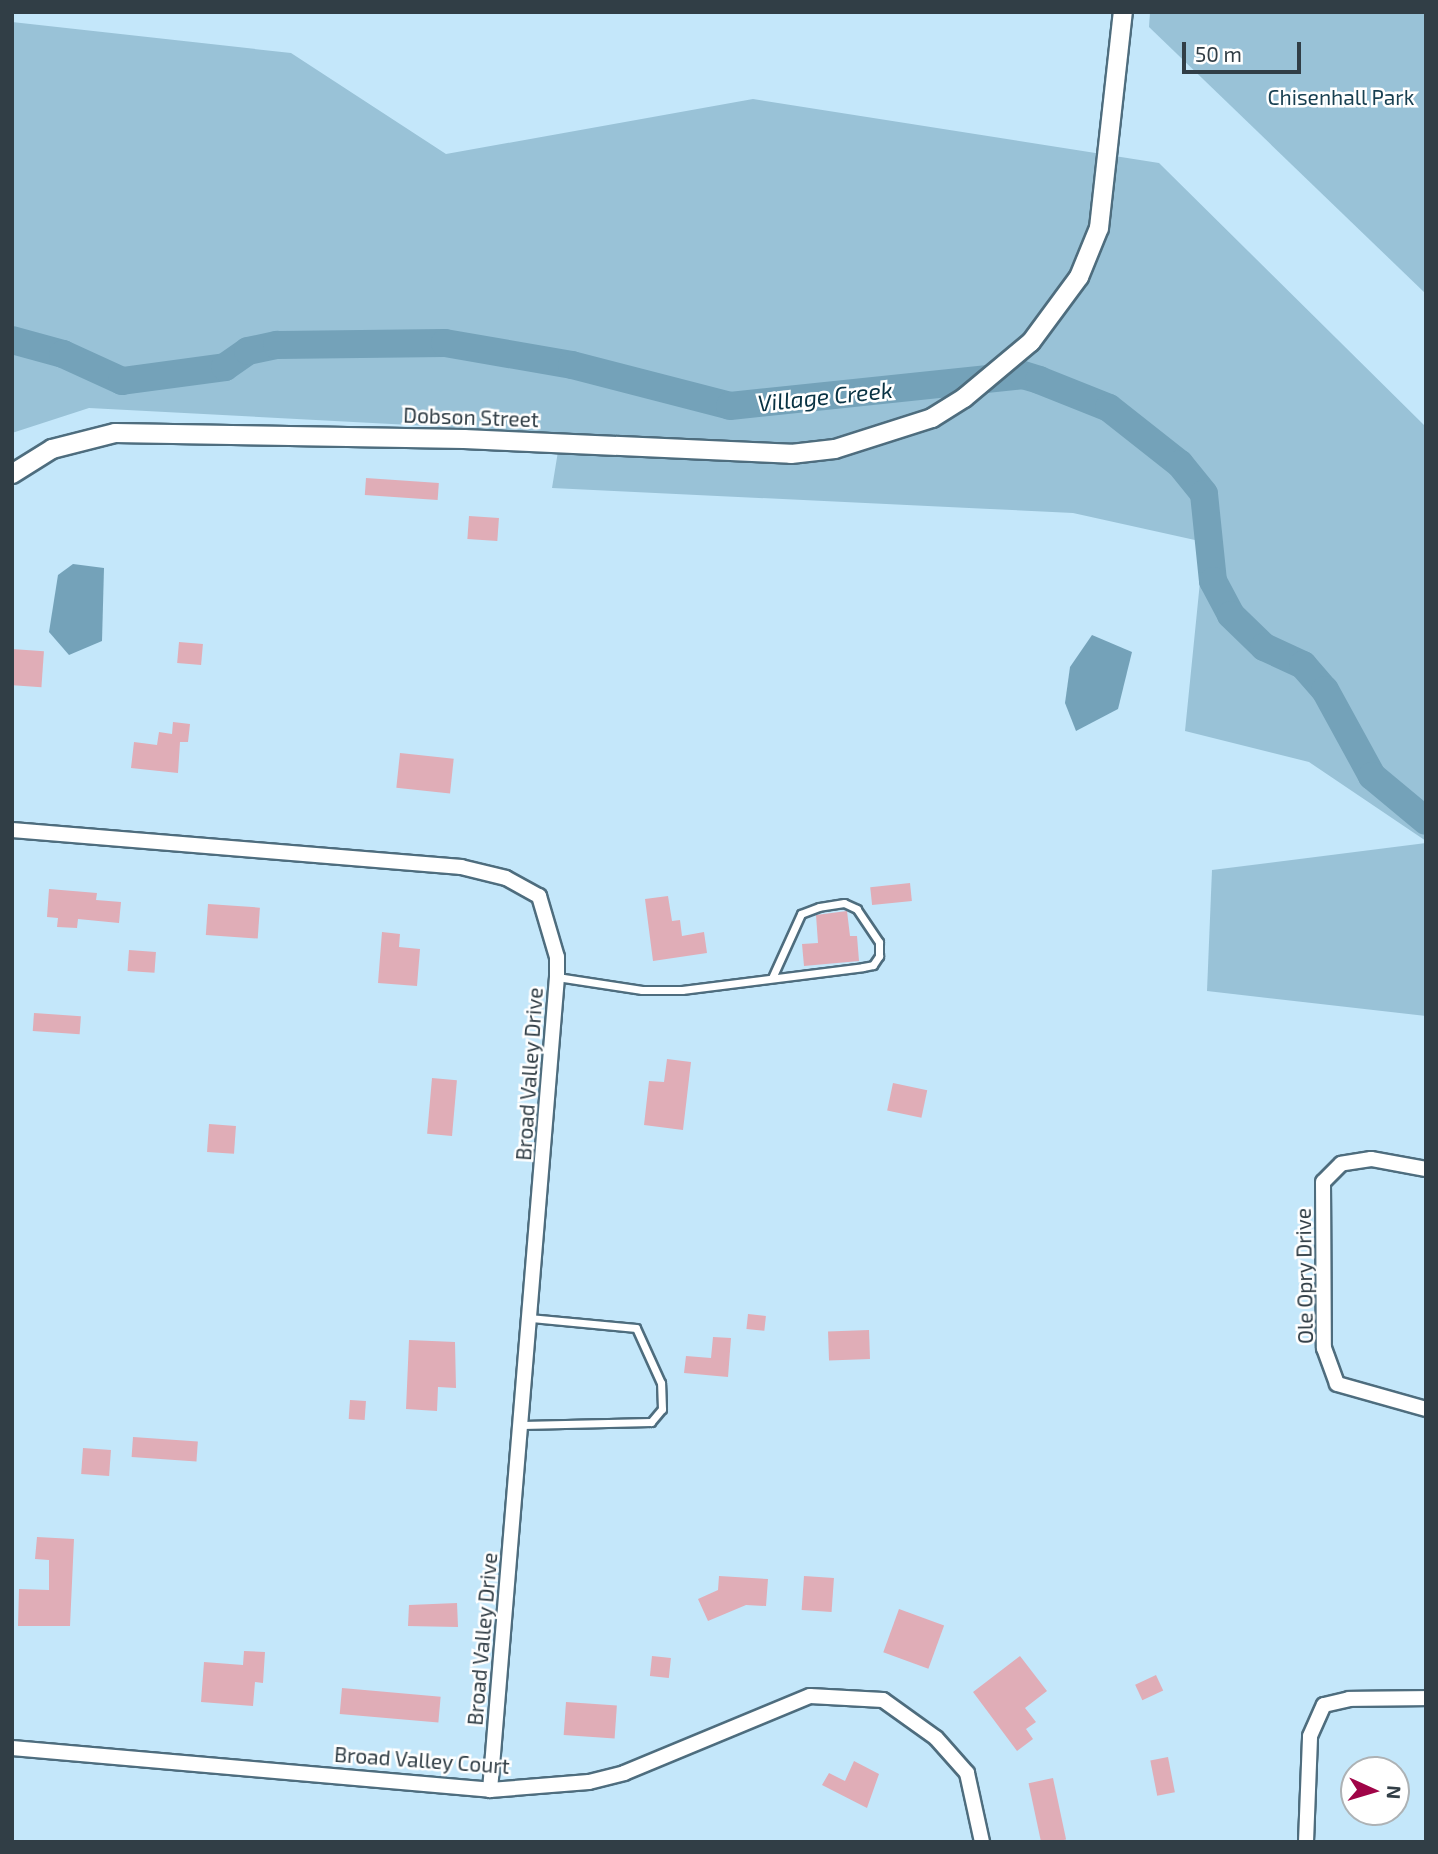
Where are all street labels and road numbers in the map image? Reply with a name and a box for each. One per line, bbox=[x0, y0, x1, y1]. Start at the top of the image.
street label: Dobson Street bbox=[403, 402, 539, 432]
street label: Broad Valley Drive bbox=[510, 986, 548, 1162]
street label: Ole Opry Drive bbox=[1290, 1208, 1318, 1344]
street label: Broad Valley Drive bbox=[462, 1551, 502, 1727]
street label: Broad Valley Court bbox=[333, 1741, 511, 1779]

